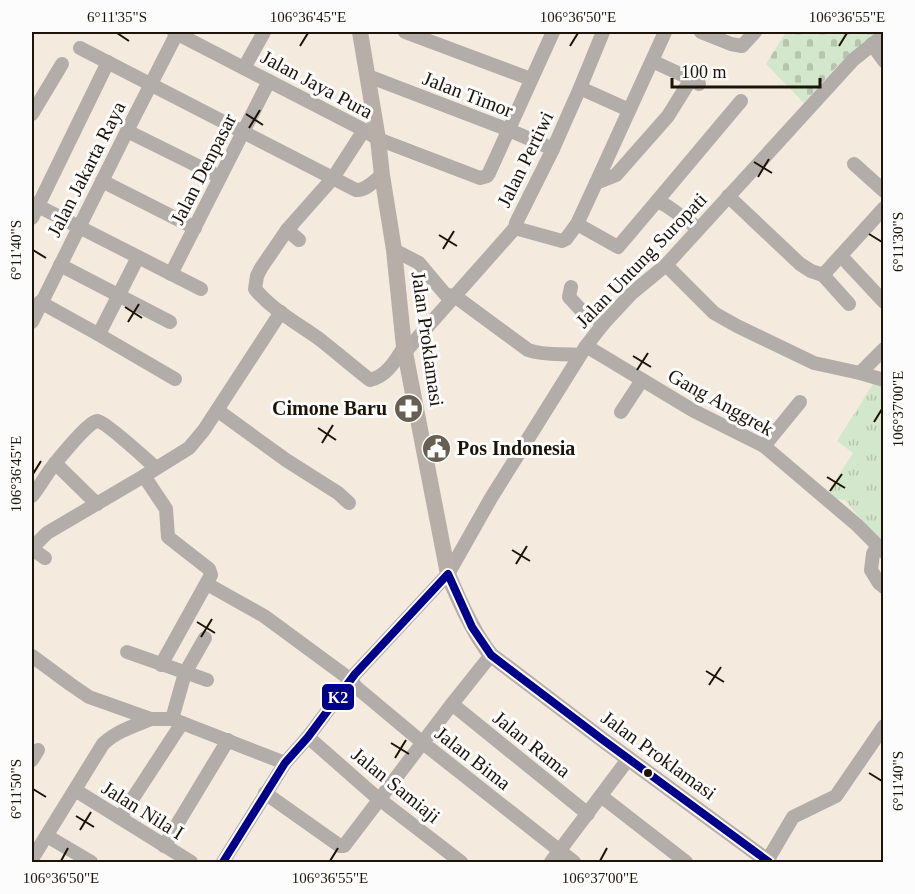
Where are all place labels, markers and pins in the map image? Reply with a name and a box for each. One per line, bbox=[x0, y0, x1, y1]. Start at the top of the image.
pharmacy icon: Cimone Baru bbox=[392, 392, 424, 424]
place label: Cimone Baru bbox=[272, 397, 387, 419]
public building icon: Pos Indonesia bbox=[420, 432, 452, 464]
place label: Pos Indonesia bbox=[457, 437, 575, 459]
unlabelled marker bbox=[642, 767, 654, 779]

